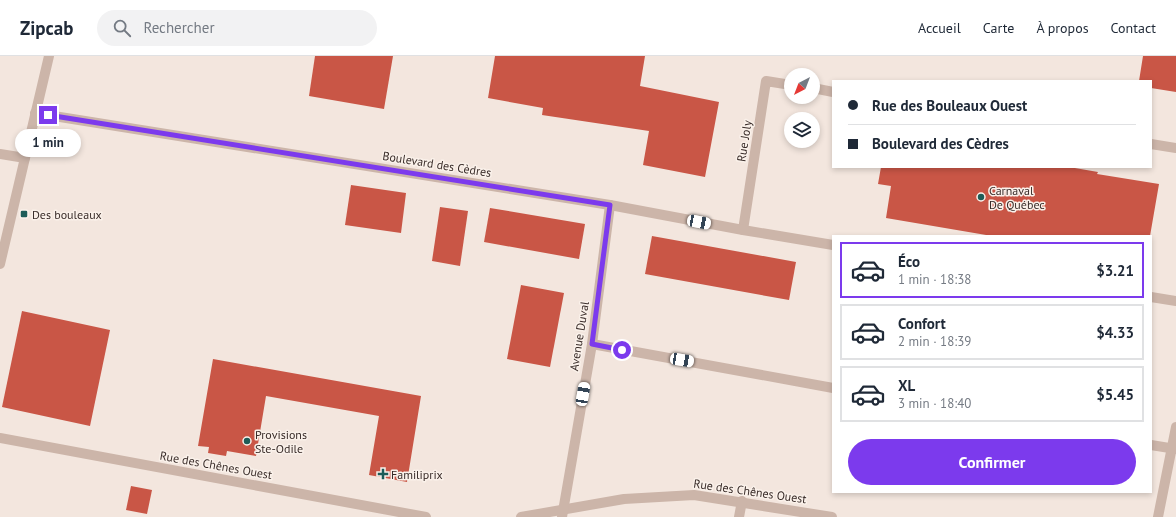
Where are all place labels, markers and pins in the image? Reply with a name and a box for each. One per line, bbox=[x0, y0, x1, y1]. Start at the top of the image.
place label: Carnaval De Québec bbox=[989, 183, 1045, 212]
marker: Carnaval De Québec bbox=[976, 192, 986, 202]
place label: Des bouleaux bbox=[32, 207, 102, 222]
marker: Des bouleaux bbox=[19, 209, 29, 219]
place label: Provisions Ste-Odile bbox=[255, 427, 307, 456]
marker: Provisions Ste-Odile bbox=[242, 436, 252, 446]
place label: Familiprix bbox=[391, 467, 443, 482]
marker: Familiprix bbox=[378, 469, 388, 479]

